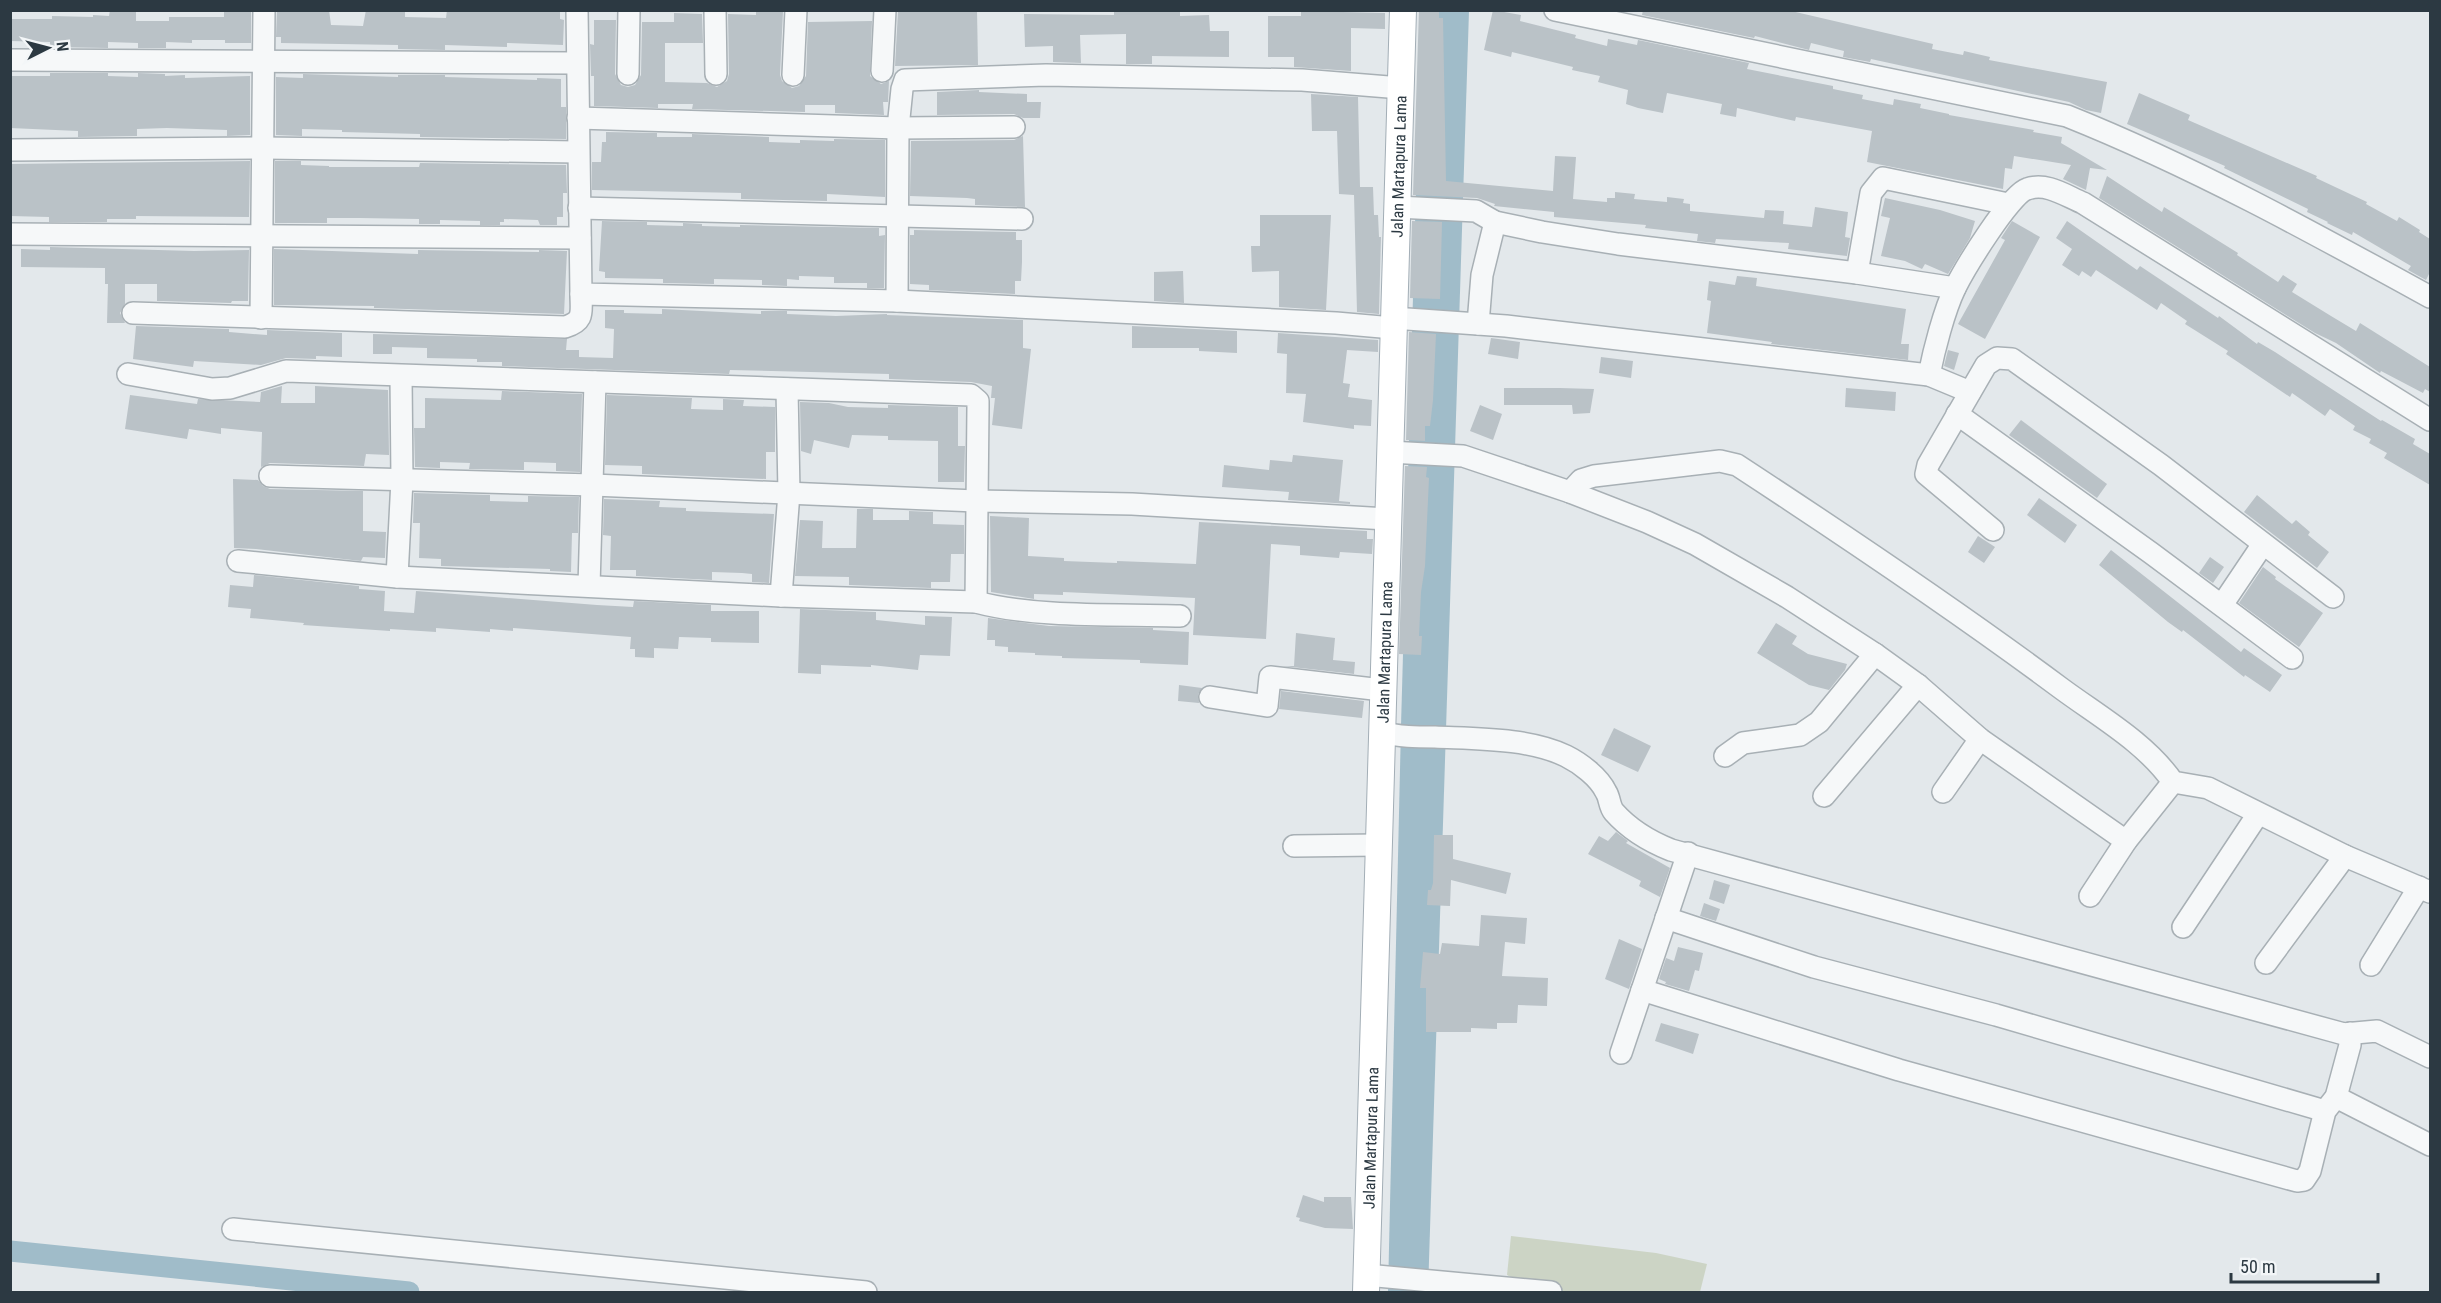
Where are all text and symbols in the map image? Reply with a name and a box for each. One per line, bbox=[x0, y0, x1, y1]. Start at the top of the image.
north arrow bbox=[18, 18, 78, 78]
text: N bbox=[52, 41, 72, 52]
street label: Jalan Martapura Lama bbox=[1387, 95, 1410, 238]
street label: Jalan Martapura Lama bbox=[1373, 581, 1396, 724]
street label: Jalan Martapura Lama bbox=[1359, 1067, 1382, 1209]
scale bar bbox=[2231, 1246, 2378, 1284]
text: 50 m bbox=[2240, 1256, 2275, 1277]

